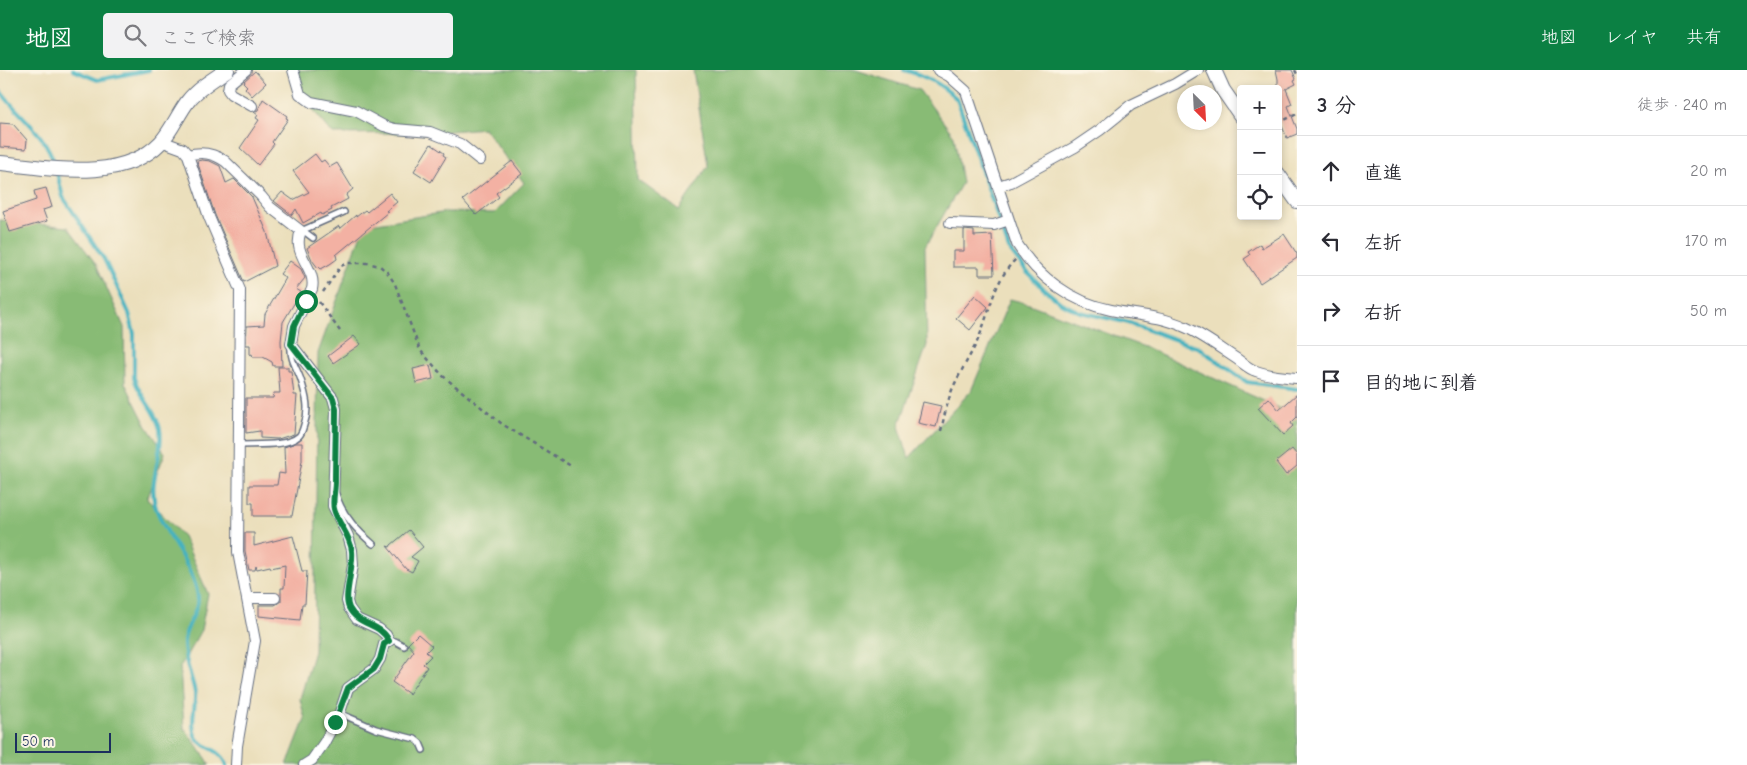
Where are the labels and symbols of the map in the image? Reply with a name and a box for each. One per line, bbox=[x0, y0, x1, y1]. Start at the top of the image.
north arrow bbox=[1177, 85, 1222, 130]
route start bbox=[295, 290, 318, 313]
route end bbox=[324, 711, 347, 734]
scale bar bbox=[15, 730, 111, 753]

